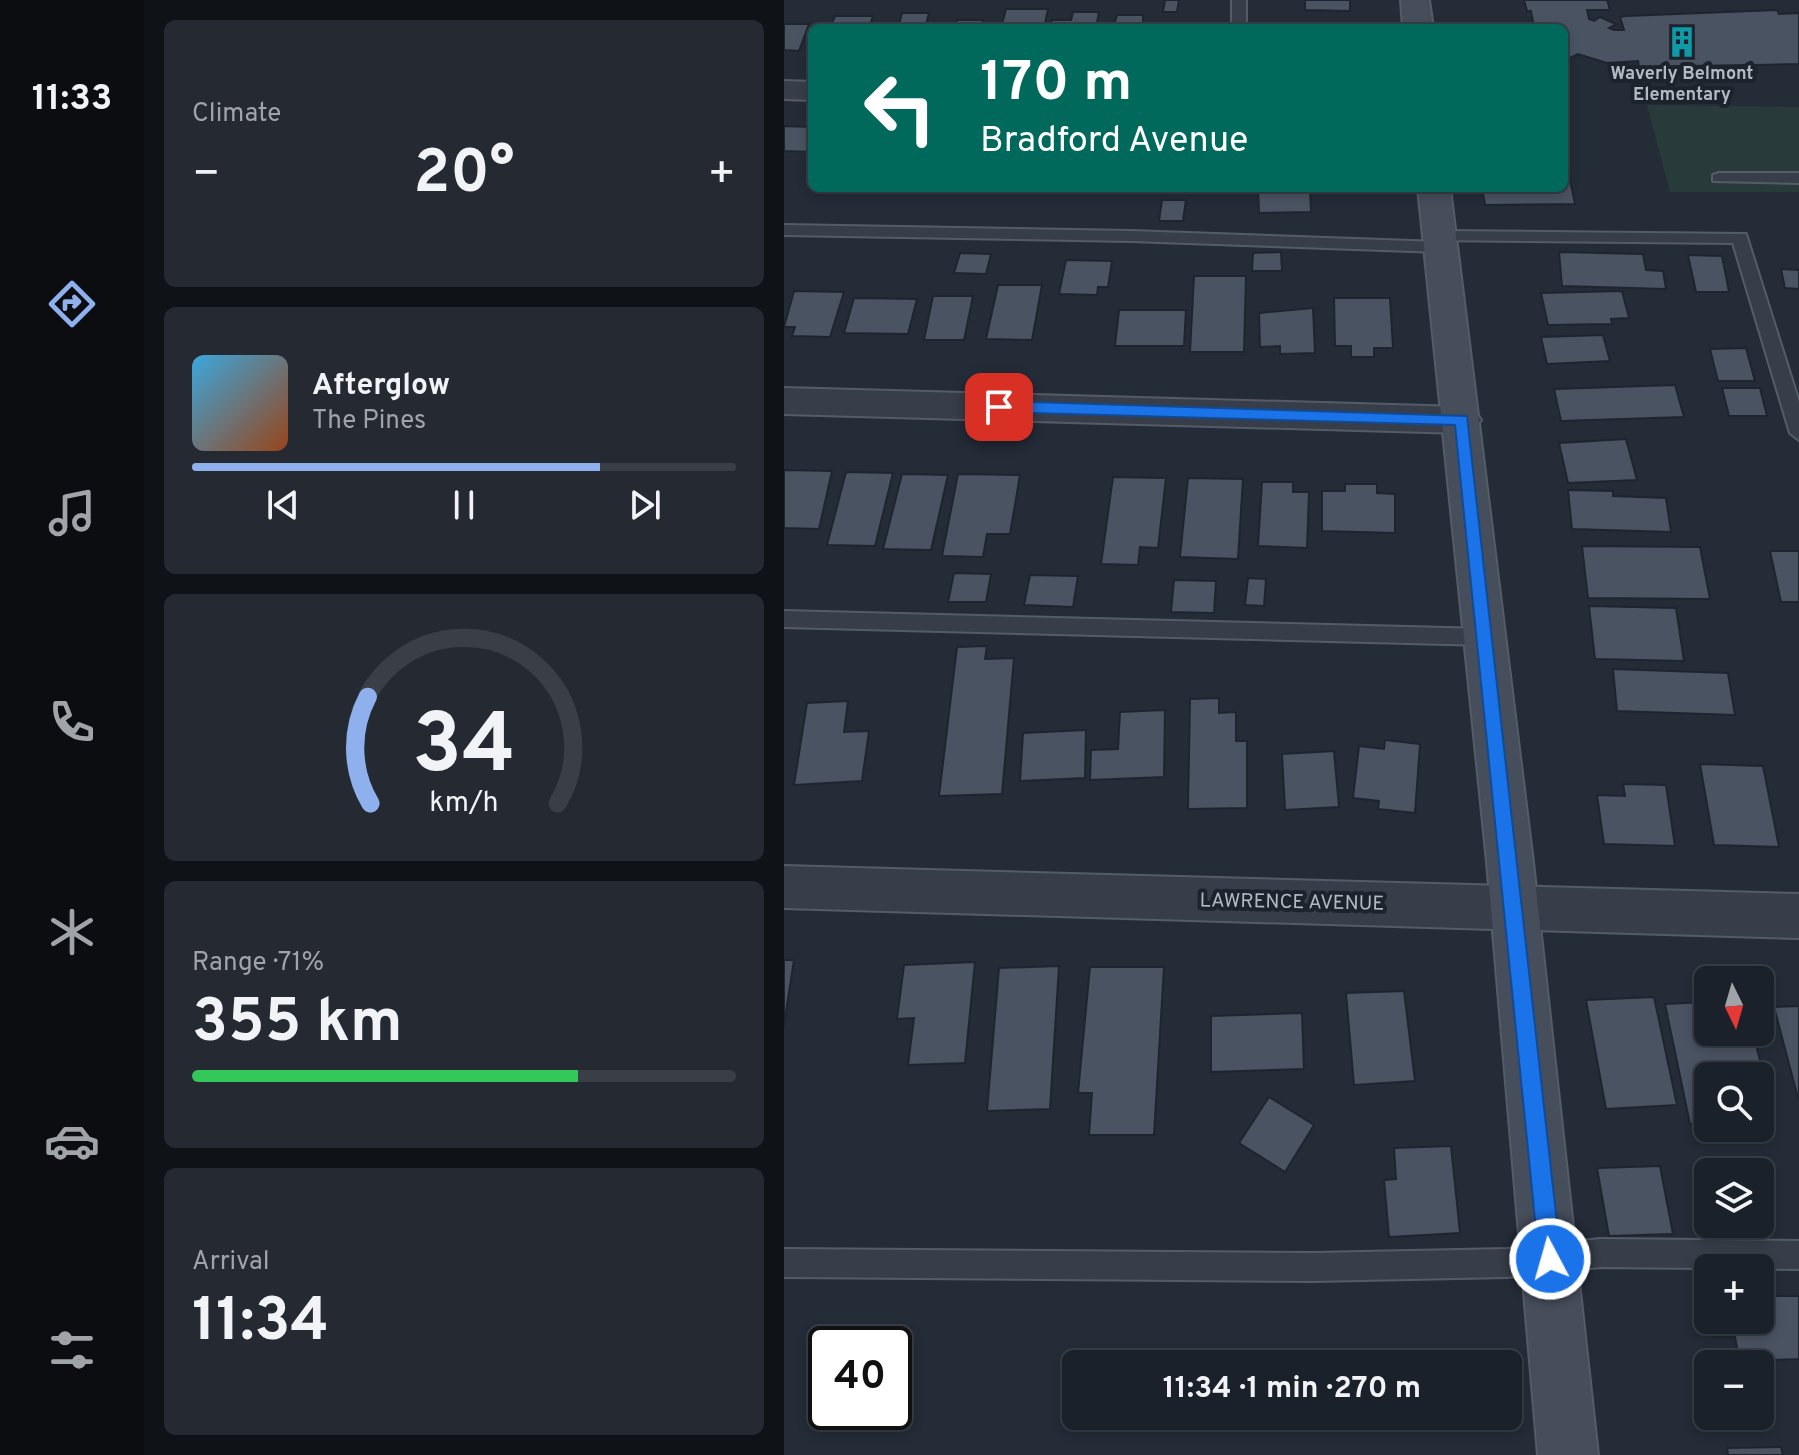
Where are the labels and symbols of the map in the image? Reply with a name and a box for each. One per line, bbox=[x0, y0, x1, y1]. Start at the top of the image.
building icon: Waverly Belmont Elementary bbox=[1665, 25, 1699, 59]
place label: Waverly Belmont Elementary bbox=[1611, 63, 1753, 107]
pin bbox=[965, 373, 1033, 441]
street label: LAWRENCE AVENUE bbox=[1199, 888, 1385, 918]
north arrow bbox=[1694, 966, 1774, 1046]
position arrow bbox=[1508, 1217, 1592, 1301]
speed limit sign: 40 bbox=[808, 1326, 912, 1430]

